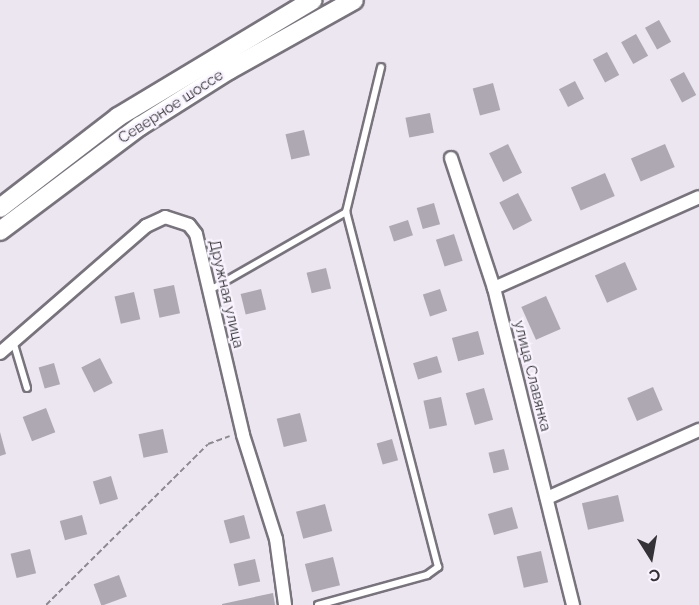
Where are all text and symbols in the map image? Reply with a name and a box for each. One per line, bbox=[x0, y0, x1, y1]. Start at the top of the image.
street label: Северное шоссе bbox=[115, 66, 227, 148]
street label: Дружная улица bbox=[205, 238, 247, 350]
street label: улица Славянка bbox=[510, 319, 554, 433]
north arrow bbox=[621, 527, 681, 587]
text: С bbox=[647, 565, 662, 586]

